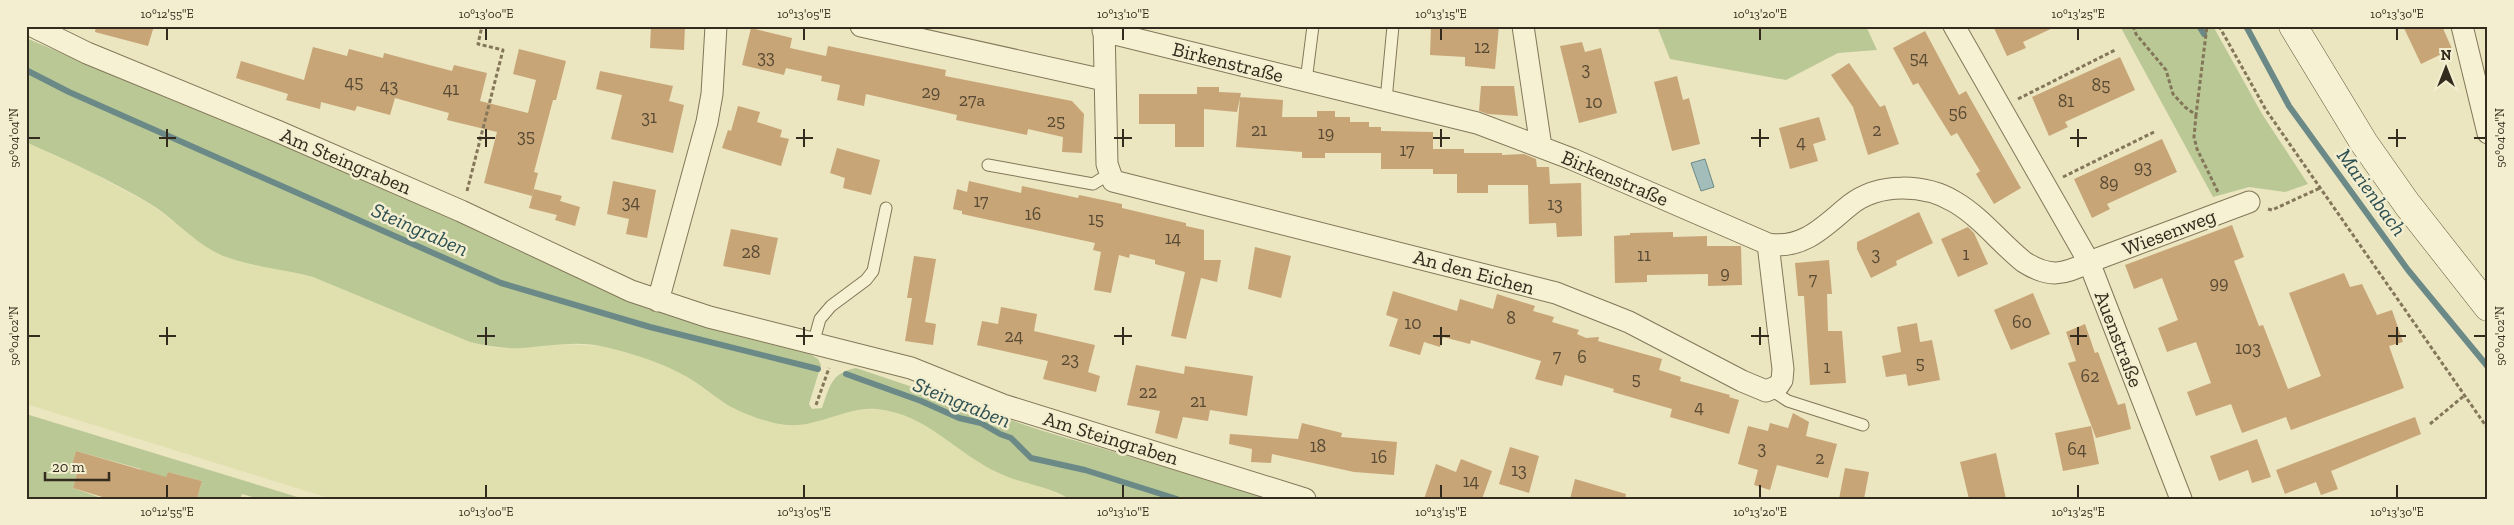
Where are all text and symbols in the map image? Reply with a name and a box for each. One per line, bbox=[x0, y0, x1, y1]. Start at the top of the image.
text: 10°12'55"E bbox=[140, 7, 194, 21]
text: 10°13'00"E bbox=[459, 7, 513, 21]
text: 10°13'05"E bbox=[777, 7, 831, 21]
text: 10°13'10"E bbox=[1097, 7, 1149, 21]
text: 10°13'15"E bbox=[1415, 7, 1467, 21]
text: 10°13'20"E bbox=[1733, 7, 1787, 21]
text: 10°13'25"E bbox=[2052, 7, 2104, 21]
text: 10°13'30"E bbox=[2370, 7, 2424, 21]
house number: 12 bbox=[1474, 36, 1490, 58]
street label: Birkenstraße bbox=[1170, 37, 1286, 87]
north arrow bbox=[2422, 42, 2472, 92]
house number: 33 bbox=[757, 46, 775, 68]
house number: 54 bbox=[1910, 47, 1929, 69]
text: N bbox=[2441, 47, 2452, 64]
house number: 3 bbox=[1582, 58, 1591, 80]
house number: 45 bbox=[345, 71, 363, 93]
house number: 85 bbox=[2092, 74, 2110, 96]
house number: 43 bbox=[380, 75, 398, 97]
house number: 41 bbox=[443, 78, 459, 100]
house number: 29 bbox=[922, 81, 940, 103]
house number: 27a bbox=[959, 89, 986, 111]
house number: 81 bbox=[2058, 90, 2074, 112]
house number: 10 bbox=[1585, 91, 1603, 113]
house number: 56 bbox=[1949, 102, 1967, 124]
house number: 31 bbox=[641, 106, 657, 128]
text: 50°04'04"N bbox=[7, 108, 21, 168]
text: 50°04'04"N bbox=[2493, 108, 2507, 168]
house number: 25 bbox=[1047, 110, 1065, 132]
house number: 21 bbox=[1251, 119, 1267, 141]
house number: 2 bbox=[1872, 119, 1882, 141]
house number: 19 bbox=[1318, 122, 1334, 144]
street label: Am Steingraben bbox=[277, 123, 416, 200]
house number: 35 bbox=[517, 125, 535, 147]
house number: 4 bbox=[1796, 131, 1806, 153]
house number: 17 bbox=[1399, 139, 1415, 161]
water label: Marienbach bbox=[2332, 143, 2412, 241]
street label: Birkenstraße bbox=[1558, 145, 1672, 211]
house number: 93 bbox=[2134, 156, 2152, 178]
house number: 89 bbox=[2099, 172, 2119, 194]
house number: 17 bbox=[973, 190, 989, 212]
house number: 34 bbox=[622, 191, 641, 213]
house number: 13 bbox=[1547, 193, 1563, 215]
water label: Steingraben bbox=[368, 197, 472, 261]
house number: 16 bbox=[1025, 203, 1041, 225]
street label: Wiesenweg bbox=[2119, 203, 2219, 261]
house number: 15 bbox=[1088, 208, 1104, 230]
house number: 14 bbox=[1165, 227, 1182, 249]
house number: 28 bbox=[742, 241, 760, 263]
house number: 3 bbox=[1872, 243, 1881, 265]
house number: 1 bbox=[1963, 243, 1970, 265]
street label: An den Eichen bbox=[1411, 244, 1538, 300]
house number: 11 bbox=[1637, 244, 1651, 266]
house number: 9 bbox=[1720, 262, 1730, 284]
house number: 7 bbox=[1809, 268, 1818, 290]
house number: 99 bbox=[2209, 272, 2229, 294]
street label: Auenstraße bbox=[2090, 287, 2148, 391]
text: 50°04'02"N bbox=[7, 306, 21, 366]
text: 50°04'02"N bbox=[2493, 306, 2507, 366]
house number: 8 bbox=[1506, 307, 1516, 329]
house number: 60 bbox=[2012, 311, 2032, 333]
house number: 10 bbox=[1404, 312, 1422, 334]
house number: 24 bbox=[1005, 325, 1024, 347]
house number: 103 bbox=[2235, 337, 2261, 359]
house number: 7 bbox=[1553, 345, 1562, 367]
house number: 6 bbox=[1577, 346, 1587, 368]
house number: 23 bbox=[1061, 348, 1079, 370]
house number: 5 bbox=[1915, 352, 1925, 374]
house number: 1 bbox=[1824, 356, 1831, 378]
house number: 62 bbox=[2081, 365, 2099, 387]
house number: 5 bbox=[1631, 368, 1641, 390]
water label: Steingraben bbox=[910, 371, 1014, 433]
house number: 22 bbox=[1139, 381, 1157, 403]
house number: 21 bbox=[1190, 390, 1206, 412]
house number: 4 bbox=[1694, 396, 1704, 418]
street label: Am Steingraben bbox=[1041, 406, 1182, 470]
house number: 18 bbox=[1310, 435, 1326, 457]
house number: 3 bbox=[1758, 437, 1767, 459]
house number: 64 bbox=[2067, 438, 2087, 460]
house number: 16 bbox=[1371, 446, 1387, 468]
house number: 2 bbox=[1815, 447, 1825, 469]
scale bar bbox=[45, 450, 109, 482]
text: 20 m bbox=[52, 458, 85, 476]
house number: 13 bbox=[1511, 459, 1527, 481]
house number: 14 bbox=[1463, 470, 1480, 492]
text: 10°12'55"E bbox=[140, 505, 194, 519]
text: 10°13'00"E bbox=[459, 505, 513, 519]
text: 10°13'05"E bbox=[777, 505, 831, 519]
text: 10°13'10"E bbox=[1097, 505, 1149, 519]
text: 10°13'15"E bbox=[1415, 505, 1467, 519]
text: 10°13'20"E bbox=[1733, 505, 1787, 519]
text: 10°13'25"E bbox=[2052, 505, 2104, 519]
text: 10°13'30"E bbox=[2370, 505, 2424, 519]

